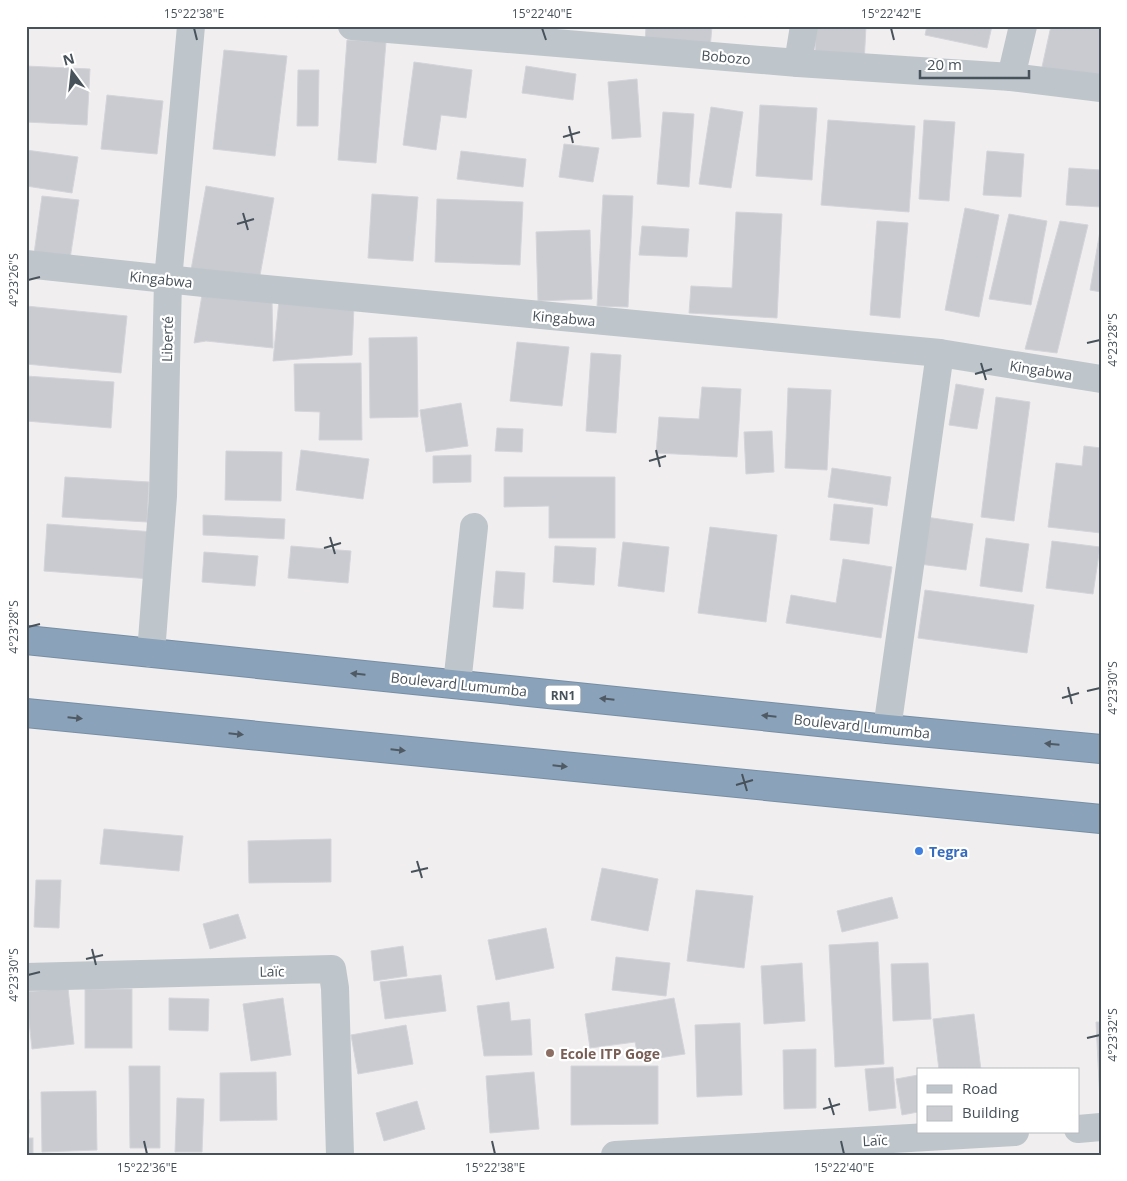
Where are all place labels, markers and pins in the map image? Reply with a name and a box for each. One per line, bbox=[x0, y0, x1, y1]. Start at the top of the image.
place label: Tegra bbox=[929, 842, 968, 861]
marker: Tegra bbox=[913, 845, 925, 857]
place label: Ecole ITP Goge bbox=[560, 1044, 660, 1063]
marker: Ecole ITP Goge bbox=[544, 1047, 556, 1059]

